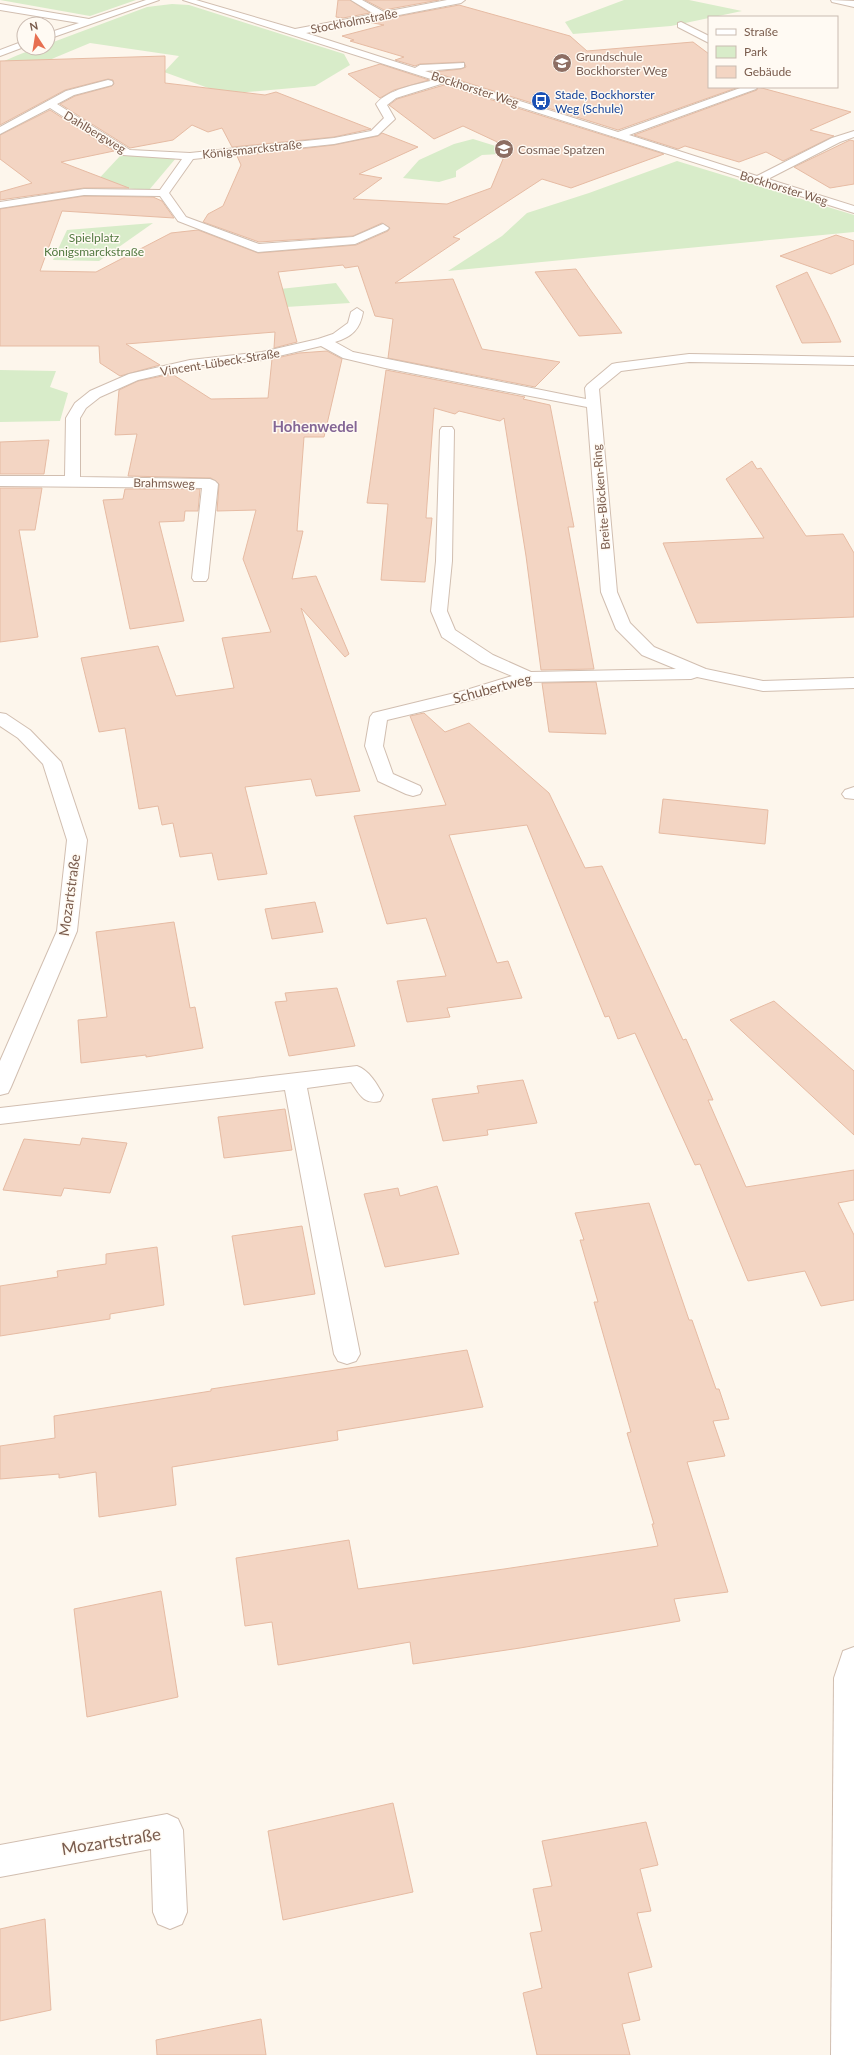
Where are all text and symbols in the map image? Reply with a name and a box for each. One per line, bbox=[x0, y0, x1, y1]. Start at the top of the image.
street label: Stockholmstraße bbox=[309, 5, 399, 37]
north arrow bbox=[16, 16, 56, 56]
legend bbox=[708, 16, 838, 88]
text: N bbox=[28, 18, 39, 33]
text: Straße bbox=[744, 24, 778, 39]
text: Park bbox=[744, 44, 768, 59]
place label: Grundschule Bockhorster Weg bbox=[576, 49, 667, 78]
school or university icon: Grundschule Bockhorster Weg bbox=[551, 52, 573, 74]
text: Gebäude bbox=[744, 64, 791, 79]
street label: Bockhorster Weg bbox=[429, 68, 521, 110]
place label: Stade, Bockhorster Weg (Schule) bbox=[555, 87, 655, 116]
bus stop icon: Stade, Bockhorster Weg (Schule) bbox=[530, 90, 552, 112]
street label: Dahlbergweg bbox=[61, 108, 129, 156]
street label: Königsmarckstraße bbox=[201, 136, 303, 162]
school or university icon: Cosmae Spatzen bbox=[493, 138, 515, 160]
place label: Cosmae Spatzen bbox=[518, 142, 605, 157]
street label: Bockhorster Weg bbox=[738, 167, 830, 209]
park label: Spielplatz Königsmarckstraße bbox=[44, 230, 144, 259]
street label: Vincent-Lübeck-Straße bbox=[159, 345, 281, 379]
district label: Hohenwedel bbox=[273, 417, 357, 435]
street label: Breite-Blöcken-Ring bbox=[589, 444, 613, 550]
street label: Brahmsweg bbox=[133, 475, 195, 491]
street label: Schubertweg bbox=[451, 669, 533, 707]
street label: Mozartstraße bbox=[55, 853, 83, 937]
street label: Mozartstraße bbox=[60, 1823, 162, 1859]

